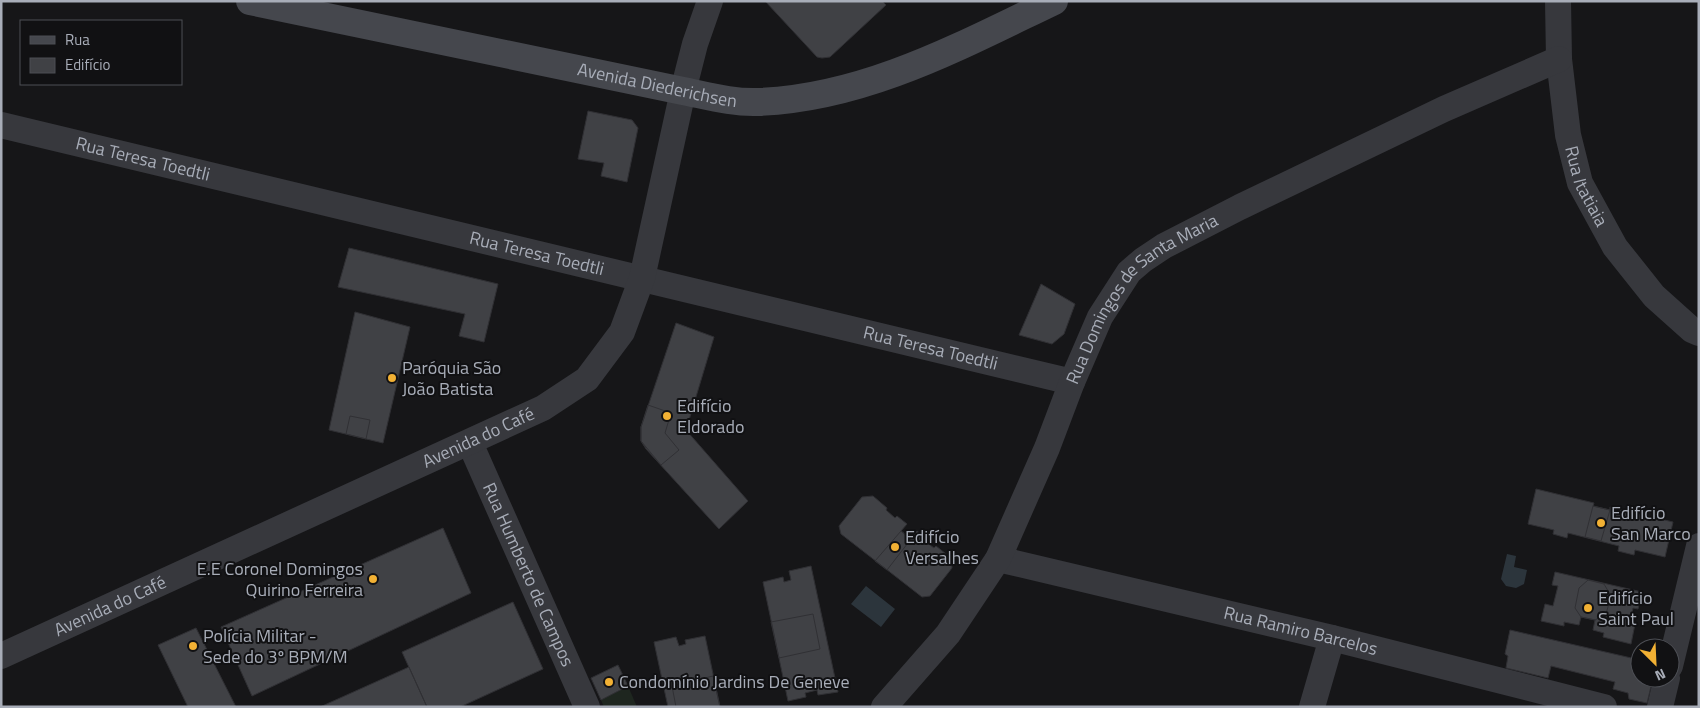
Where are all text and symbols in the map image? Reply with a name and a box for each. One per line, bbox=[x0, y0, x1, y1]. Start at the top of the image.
legend bbox=[20, 20, 182, 85]
text: Rua bbox=[65, 28, 90, 51]
text: Edifício bbox=[65, 53, 110, 76]
street label: Avenida Diederichsen bbox=[575, 55, 739, 114]
street label: Rua Teresa Toedtli bbox=[73, 129, 213, 188]
street label: Rua Itatiaia bbox=[1558, 143, 1615, 231]
street label: Rua Domingos de Santa Maria bbox=[1059, 207, 1222, 388]
street label: Rua Teresa Toedtli bbox=[467, 224, 607, 282]
street label: Rua Teresa Toedtli bbox=[861, 318, 1001, 377]
place label: Paróquia São João Batista bbox=[402, 354, 501, 402]
marker: Paróquia São João Batista bbox=[386, 372, 398, 384]
place label: Edifício Eldorado bbox=[677, 392, 744, 440]
street label: Avenida do Café bbox=[418, 400, 539, 475]
marker: Edifício Eldorado bbox=[661, 410, 673, 422]
street label: Rua Humberto de Campos bbox=[476, 478, 581, 671]
place label: Edifício San Marco bbox=[1611, 499, 1691, 547]
marker: Edifício San Marco bbox=[1595, 517, 1607, 529]
place label: Edifício Versalhes bbox=[905, 523, 979, 571]
marker: Edifício Versalhes bbox=[889, 541, 901, 553]
place label: E.E Coronel Domingos Quirino Ferreira bbox=[197, 555, 363, 603]
street label: Avenida do Café bbox=[49, 568, 170, 643]
marker: E.E Coronel Domingos Quirino Ferreira bbox=[367, 573, 379, 585]
place label: Edifício Saint Paul bbox=[1598, 584, 1674, 632]
street label: Rua Ramiro Barcelos bbox=[1221, 599, 1380, 662]
marker: Edifício Saint Paul bbox=[1582, 602, 1594, 614]
place label: Polícia Militar - Sede do 3º BPM/M bbox=[203, 622, 348, 670]
north arrow bbox=[1630, 638, 1680, 688]
marker: Polícia Militar - Sede do 3º BPM/M bbox=[187, 640, 199, 652]
text: N bbox=[1652, 664, 1669, 687]
place label: Condomínio Jardins De Geneve bbox=[619, 668, 850, 695]
marker: Condomínio Jardins De Geneve bbox=[603, 676, 615, 688]

